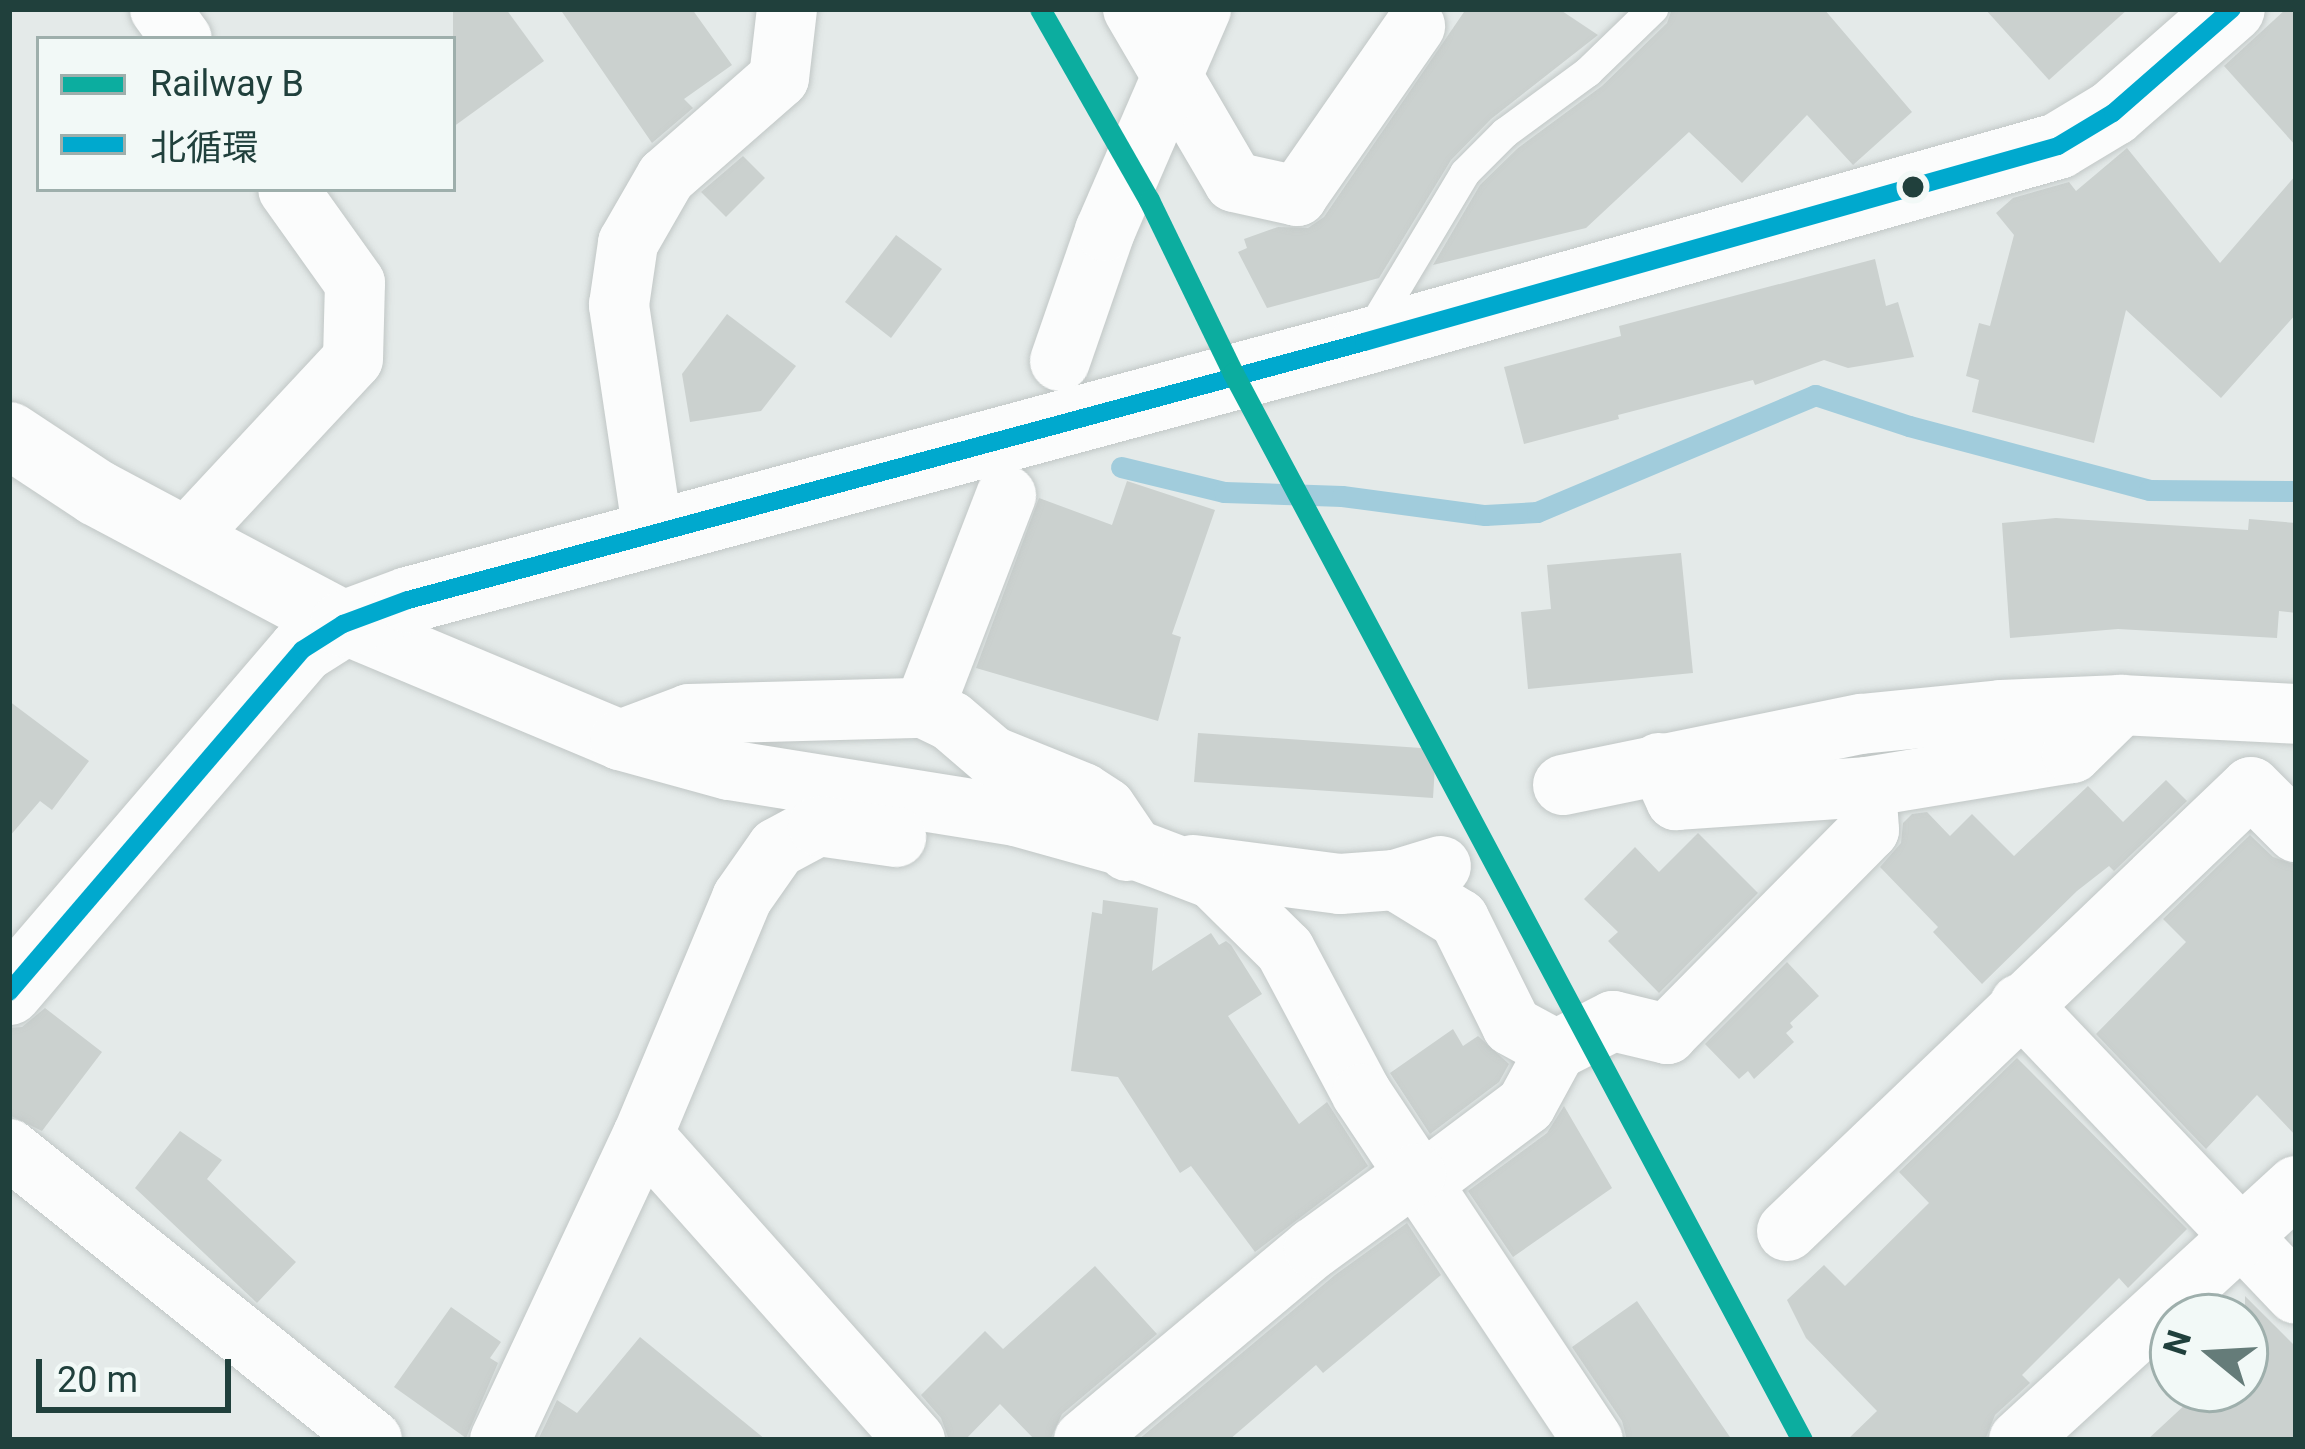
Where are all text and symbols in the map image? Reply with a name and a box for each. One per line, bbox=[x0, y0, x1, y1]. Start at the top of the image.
legend bbox=[36, 36, 456, 192]
text: Railway B bbox=[150, 63, 304, 105]
text: 北循環 bbox=[150, 127, 258, 169]
unlabelled marker bbox=[1902, 176, 1924, 198]
north arrow bbox=[2149, 1293, 2269, 1413]
text: N bbox=[2155, 1326, 2199, 1360]
scale bar bbox=[42, 1335, 237, 1409]
text: 20 m bbox=[57, 1359, 138, 1401]

